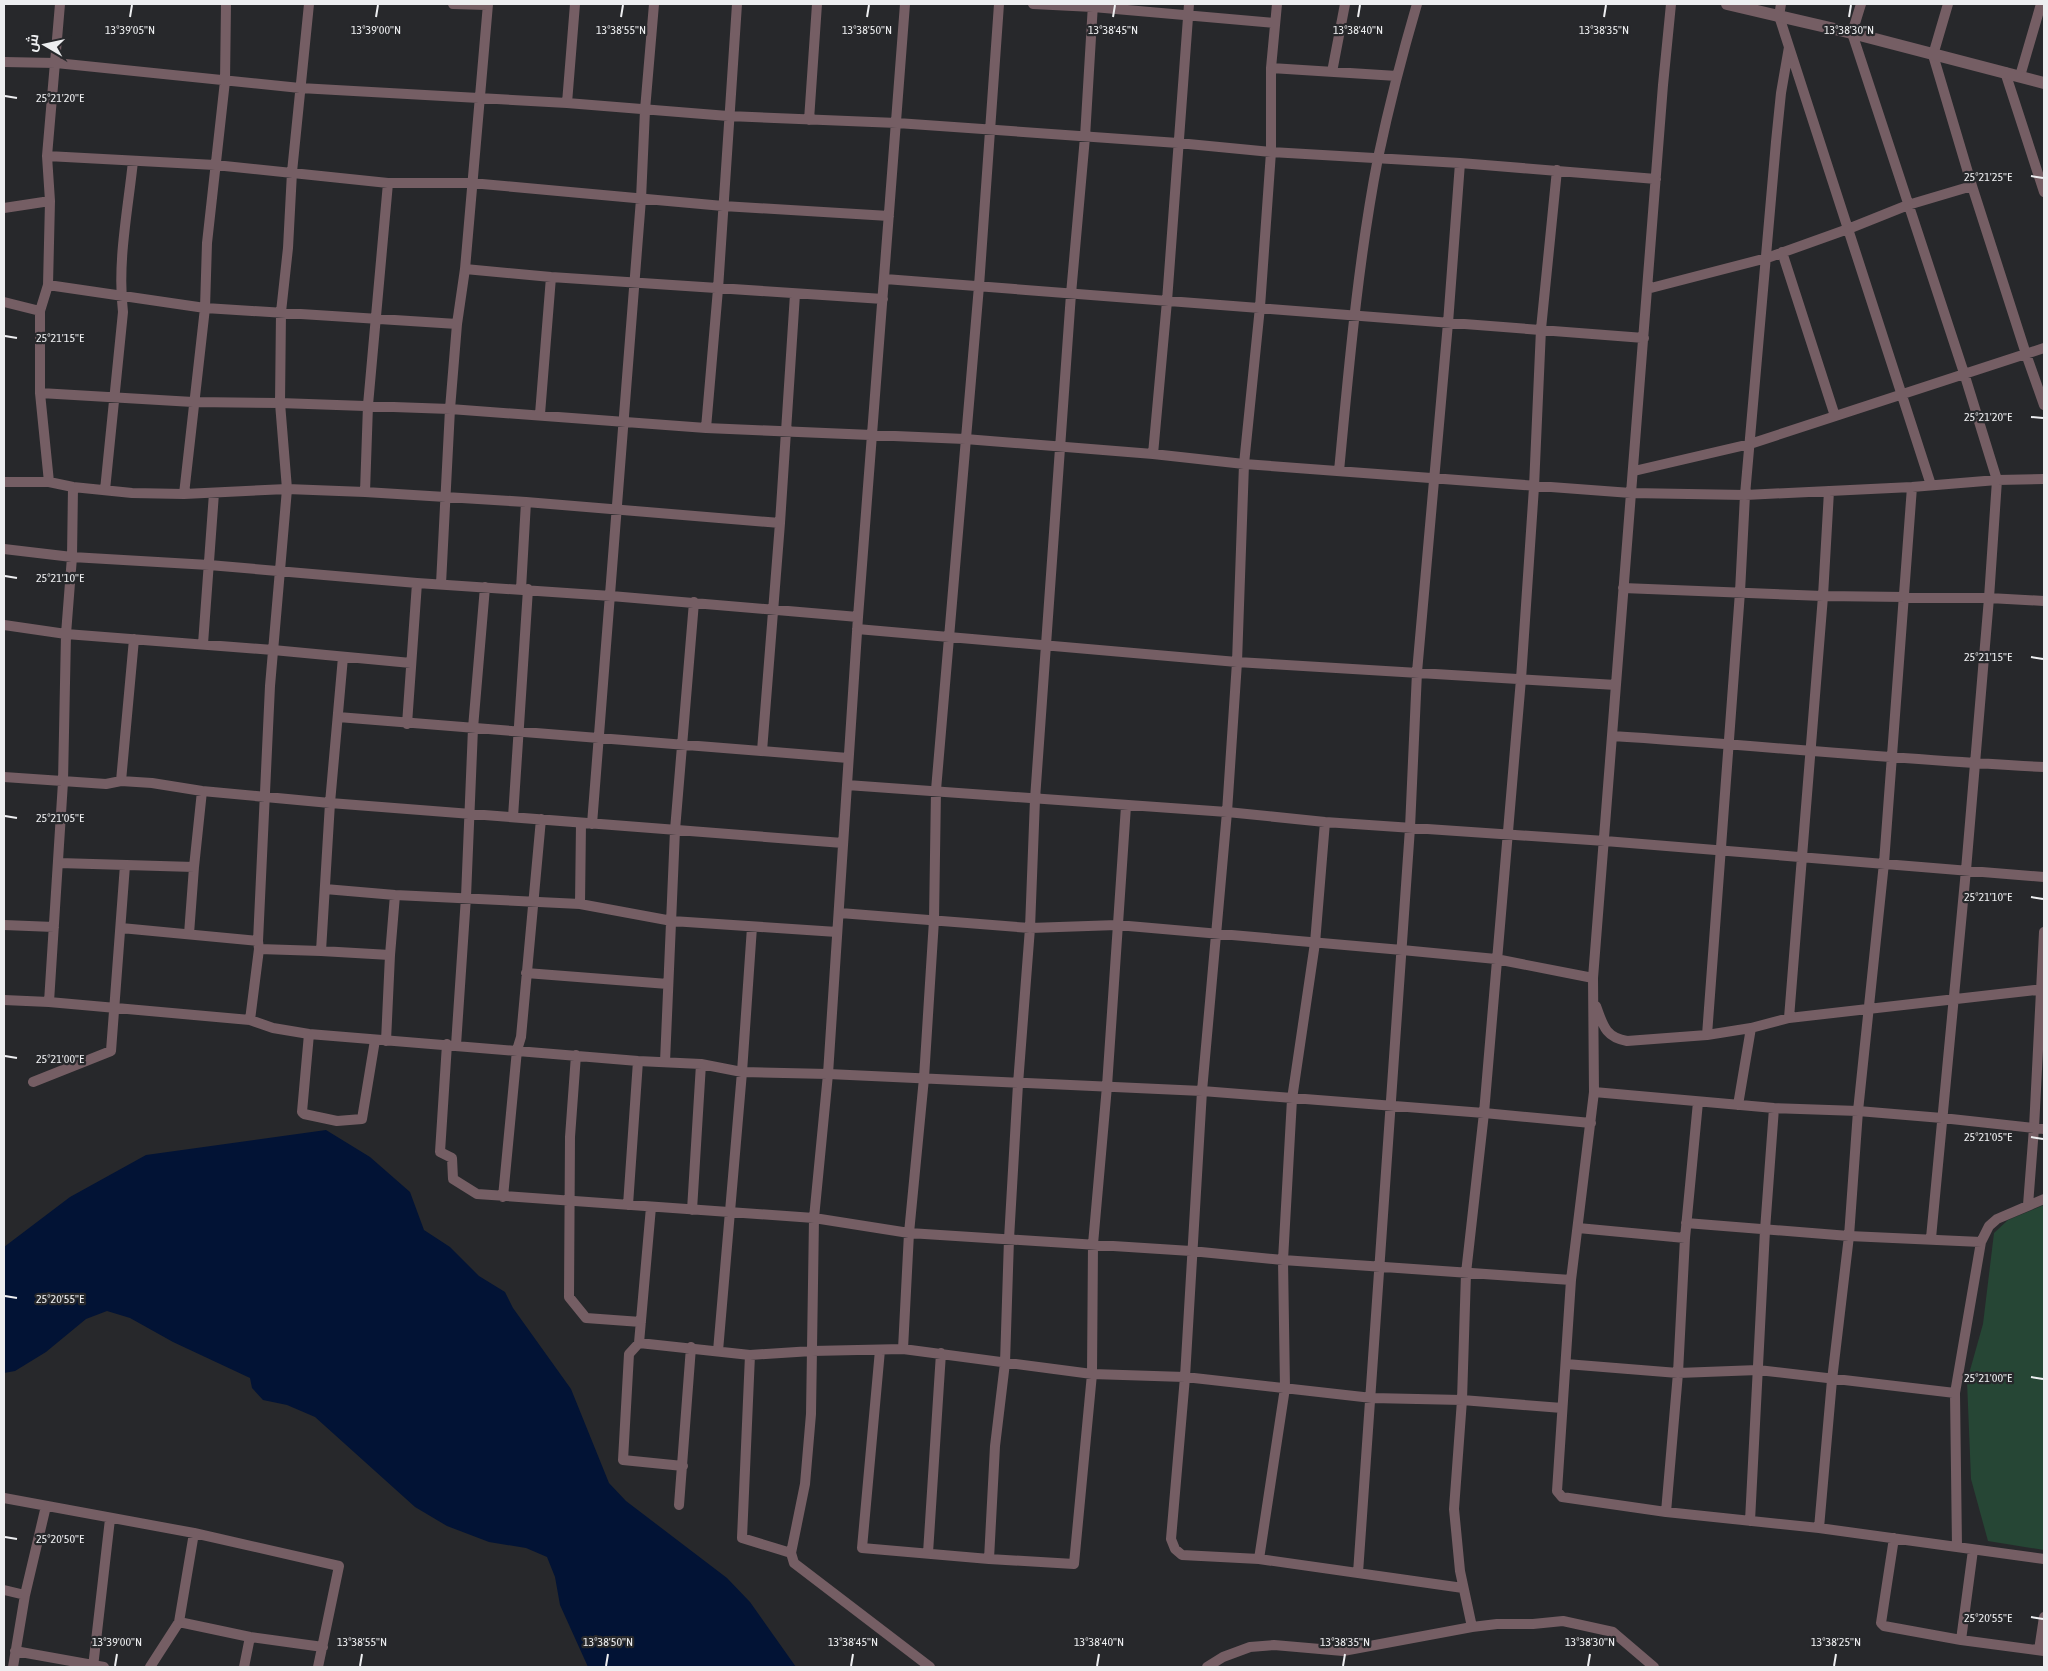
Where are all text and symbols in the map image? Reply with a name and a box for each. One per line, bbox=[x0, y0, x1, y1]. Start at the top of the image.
north arrow bbox=[20, 20, 70, 70]
text: 13°39'05"N bbox=[105, 23, 155, 37]
text: 13°39'00"N bbox=[351, 23, 401, 37]
text: 13°38'55"N bbox=[596, 23, 646, 37]
text: 13°38'50"N bbox=[842, 23, 892, 37]
text: 13°38'45"N bbox=[1088, 23, 1138, 37]
text: 13°38'40"N bbox=[1333, 23, 1383, 37]
text: 13°38'35"N bbox=[1579, 23, 1629, 37]
text: 13°38'30"N bbox=[1824, 23, 1874, 37]
text: ش bbox=[23, 33, 42, 53]
text: 25°21'20"E bbox=[36, 91, 84, 105]
text: 25°21'25"E bbox=[1964, 170, 2012, 184]
text: 25°21'15"E bbox=[36, 331, 84, 345]
text: 25°21'20"E bbox=[1964, 410, 2012, 424]
text: 25°21'10"E bbox=[36, 571, 84, 585]
text: 25°21'15"E bbox=[1964, 650, 2012, 664]
text: 25°21'05"E bbox=[36, 811, 84, 825]
text: 25°21'10"E bbox=[1964, 890, 2012, 904]
text: 25°21'00"E bbox=[36, 1052, 84, 1066]
text: 25°21'05"E bbox=[1964, 1130, 2012, 1144]
text: 25°20'55"E bbox=[36, 1292, 84, 1306]
text: 25°21'00"E bbox=[1964, 1371, 2012, 1385]
text: 25°20'50"E bbox=[36, 1532, 84, 1546]
text: 25°20'55"E bbox=[1964, 1611, 2012, 1625]
text: 13°39'00"N bbox=[92, 1635, 142, 1649]
text: 13°38'55"N bbox=[337, 1635, 387, 1649]
text: 13°38'50"N bbox=[583, 1635, 633, 1649]
text: 13°38'45"N bbox=[828, 1635, 878, 1649]
text: 13°38'40"N bbox=[1074, 1635, 1124, 1649]
text: 13°38'35"N bbox=[1320, 1635, 1370, 1649]
text: 13°38'30"N bbox=[1565, 1635, 1615, 1649]
text: 13°38'25"N bbox=[1811, 1635, 1861, 1649]

